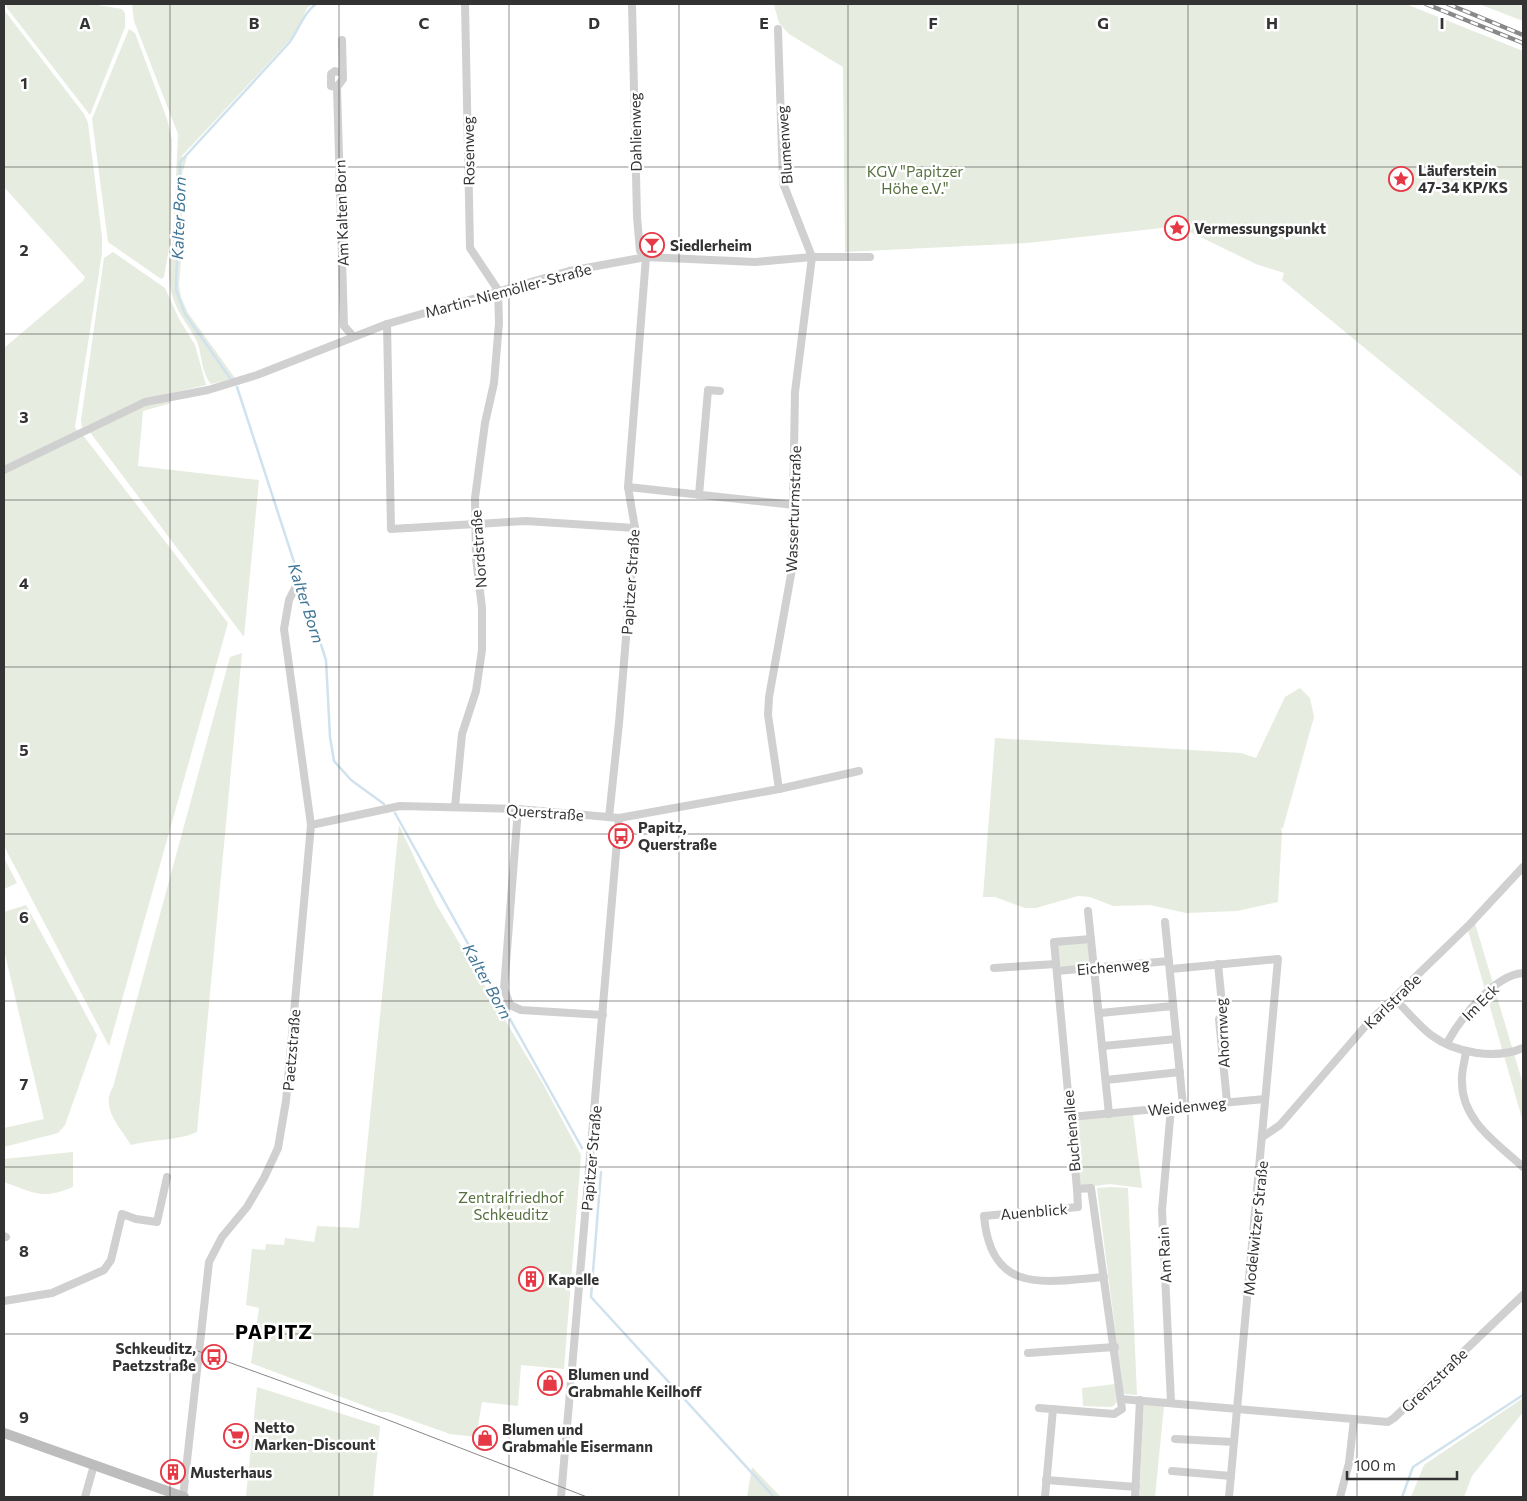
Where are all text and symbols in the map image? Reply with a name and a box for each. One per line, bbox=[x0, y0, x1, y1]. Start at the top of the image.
text: A bbox=[79, 13, 91, 32]
text: B bbox=[249, 13, 260, 32]
text: C bbox=[419, 13, 430, 32]
text: D bbox=[588, 13, 600, 32]
text: E bbox=[759, 13, 769, 32]
text: F bbox=[928, 13, 938, 32]
text: G bbox=[1097, 13, 1109, 32]
text: H bbox=[1266, 13, 1278, 32]
text: I bbox=[1439, 13, 1445, 32]
text: 1 bbox=[20, 73, 28, 92]
street label: Dahlienweg bbox=[625, 92, 645, 172]
street label: Blumenweg bbox=[772, 105, 796, 185]
street label: Rosenweg bbox=[458, 116, 478, 186]
street label: Am Kalten Born bbox=[330, 159, 352, 267]
place label: Läuferstein 47-34 KP/KS bbox=[1418, 161, 1508, 196]
park label: KGV "Papitzer Höhe e.V." bbox=[867, 162, 963, 197]
place icon: Läuferstein 47-34 KP/KS bbox=[1388, 166, 1414, 192]
water label: Kalter Born bbox=[167, 176, 189, 260]
place icon: Vermessungspunkt bbox=[1164, 215, 1190, 241]
place label: Vermessungspunkt bbox=[1194, 219, 1326, 237]
bar icon: Siedlerheim bbox=[639, 232, 665, 258]
place label: Siedlerheim bbox=[670, 236, 752, 254]
text: 2 bbox=[19, 240, 29, 259]
street label: Martin-Niemöller-Straße bbox=[423, 259, 593, 321]
text: 3 bbox=[19, 407, 29, 426]
street label: Wasserturmstraße bbox=[782, 445, 804, 573]
street label: Nordstraße bbox=[466, 509, 490, 589]
street label: Papitzer Straße bbox=[617, 529, 643, 635]
water label: Kalter Born bbox=[285, 561, 329, 645]
text: 4 bbox=[19, 573, 29, 592]
text: 5 bbox=[19, 740, 29, 759]
street label: Querstraße bbox=[506, 800, 585, 824]
place label: Papitz, Querstraße bbox=[638, 818, 717, 853]
bus stop icon: Papitz, Querstraße bbox=[608, 823, 634, 849]
text: 6 bbox=[19, 907, 29, 926]
water label: Kalter Born bbox=[460, 940, 516, 1022]
street label: Eichenweg bbox=[1076, 954, 1150, 978]
street label: Karlstraße bbox=[1360, 970, 1424, 1032]
street label: Im Eck bbox=[1458, 980, 1502, 1024]
street label: Ahornweg bbox=[1211, 998, 1233, 1068]
street label: Paetzstraße bbox=[278, 1008, 304, 1092]
text: 7 bbox=[20, 1074, 29, 1093]
street label: Buchenallee bbox=[1058, 1089, 1084, 1173]
street label: Weidenweg bbox=[1147, 1093, 1227, 1119]
street label: Papitzer Straße bbox=[577, 1104, 605, 1212]
street label: Modelwitzer Straße bbox=[1239, 1160, 1271, 1296]
park label: Zentralfriedhof Schkeuditz bbox=[458, 1188, 564, 1223]
street label: Auenblick bbox=[1000, 1199, 1068, 1223]
street label: Am Rain bbox=[1154, 1226, 1174, 1284]
text: 8 bbox=[19, 1241, 29, 1260]
building icon: Kapelle bbox=[518, 1266, 544, 1292]
place label: Kapelle bbox=[548, 1270, 599, 1288]
district label: PAPITZ bbox=[235, 1319, 313, 1343]
place label: Schkeuditz, Paetzstraße bbox=[112, 1339, 196, 1374]
bus stop icon: Schkeuditz, Paetzstraße bbox=[201, 1344, 227, 1370]
street label: Grenzstraße bbox=[1397, 1344, 1471, 1416]
place label: Blumen und Grabmahle Keilhoff bbox=[568, 1365, 702, 1400]
shop icon: Blumen und Grabmahle Keilhoff bbox=[537, 1370, 563, 1396]
text: 9 bbox=[19, 1407, 29, 1426]
place label: Netto Marken-Discount bbox=[254, 1418, 376, 1453]
place label: Blumen und Grabmahle Eisermann bbox=[502, 1420, 653, 1455]
supermarket icon: Netto Marken-Discount bbox=[223, 1423, 249, 1449]
shop icon: Blumen und Grabmahle Eisermann bbox=[472, 1425, 498, 1451]
scale bar bbox=[1347, 1448, 1457, 1480]
text: 100 m bbox=[1354, 1456, 1396, 1474]
building icon: Musterhaus bbox=[160, 1459, 186, 1485]
place label: Musterhaus bbox=[190, 1463, 272, 1481]

